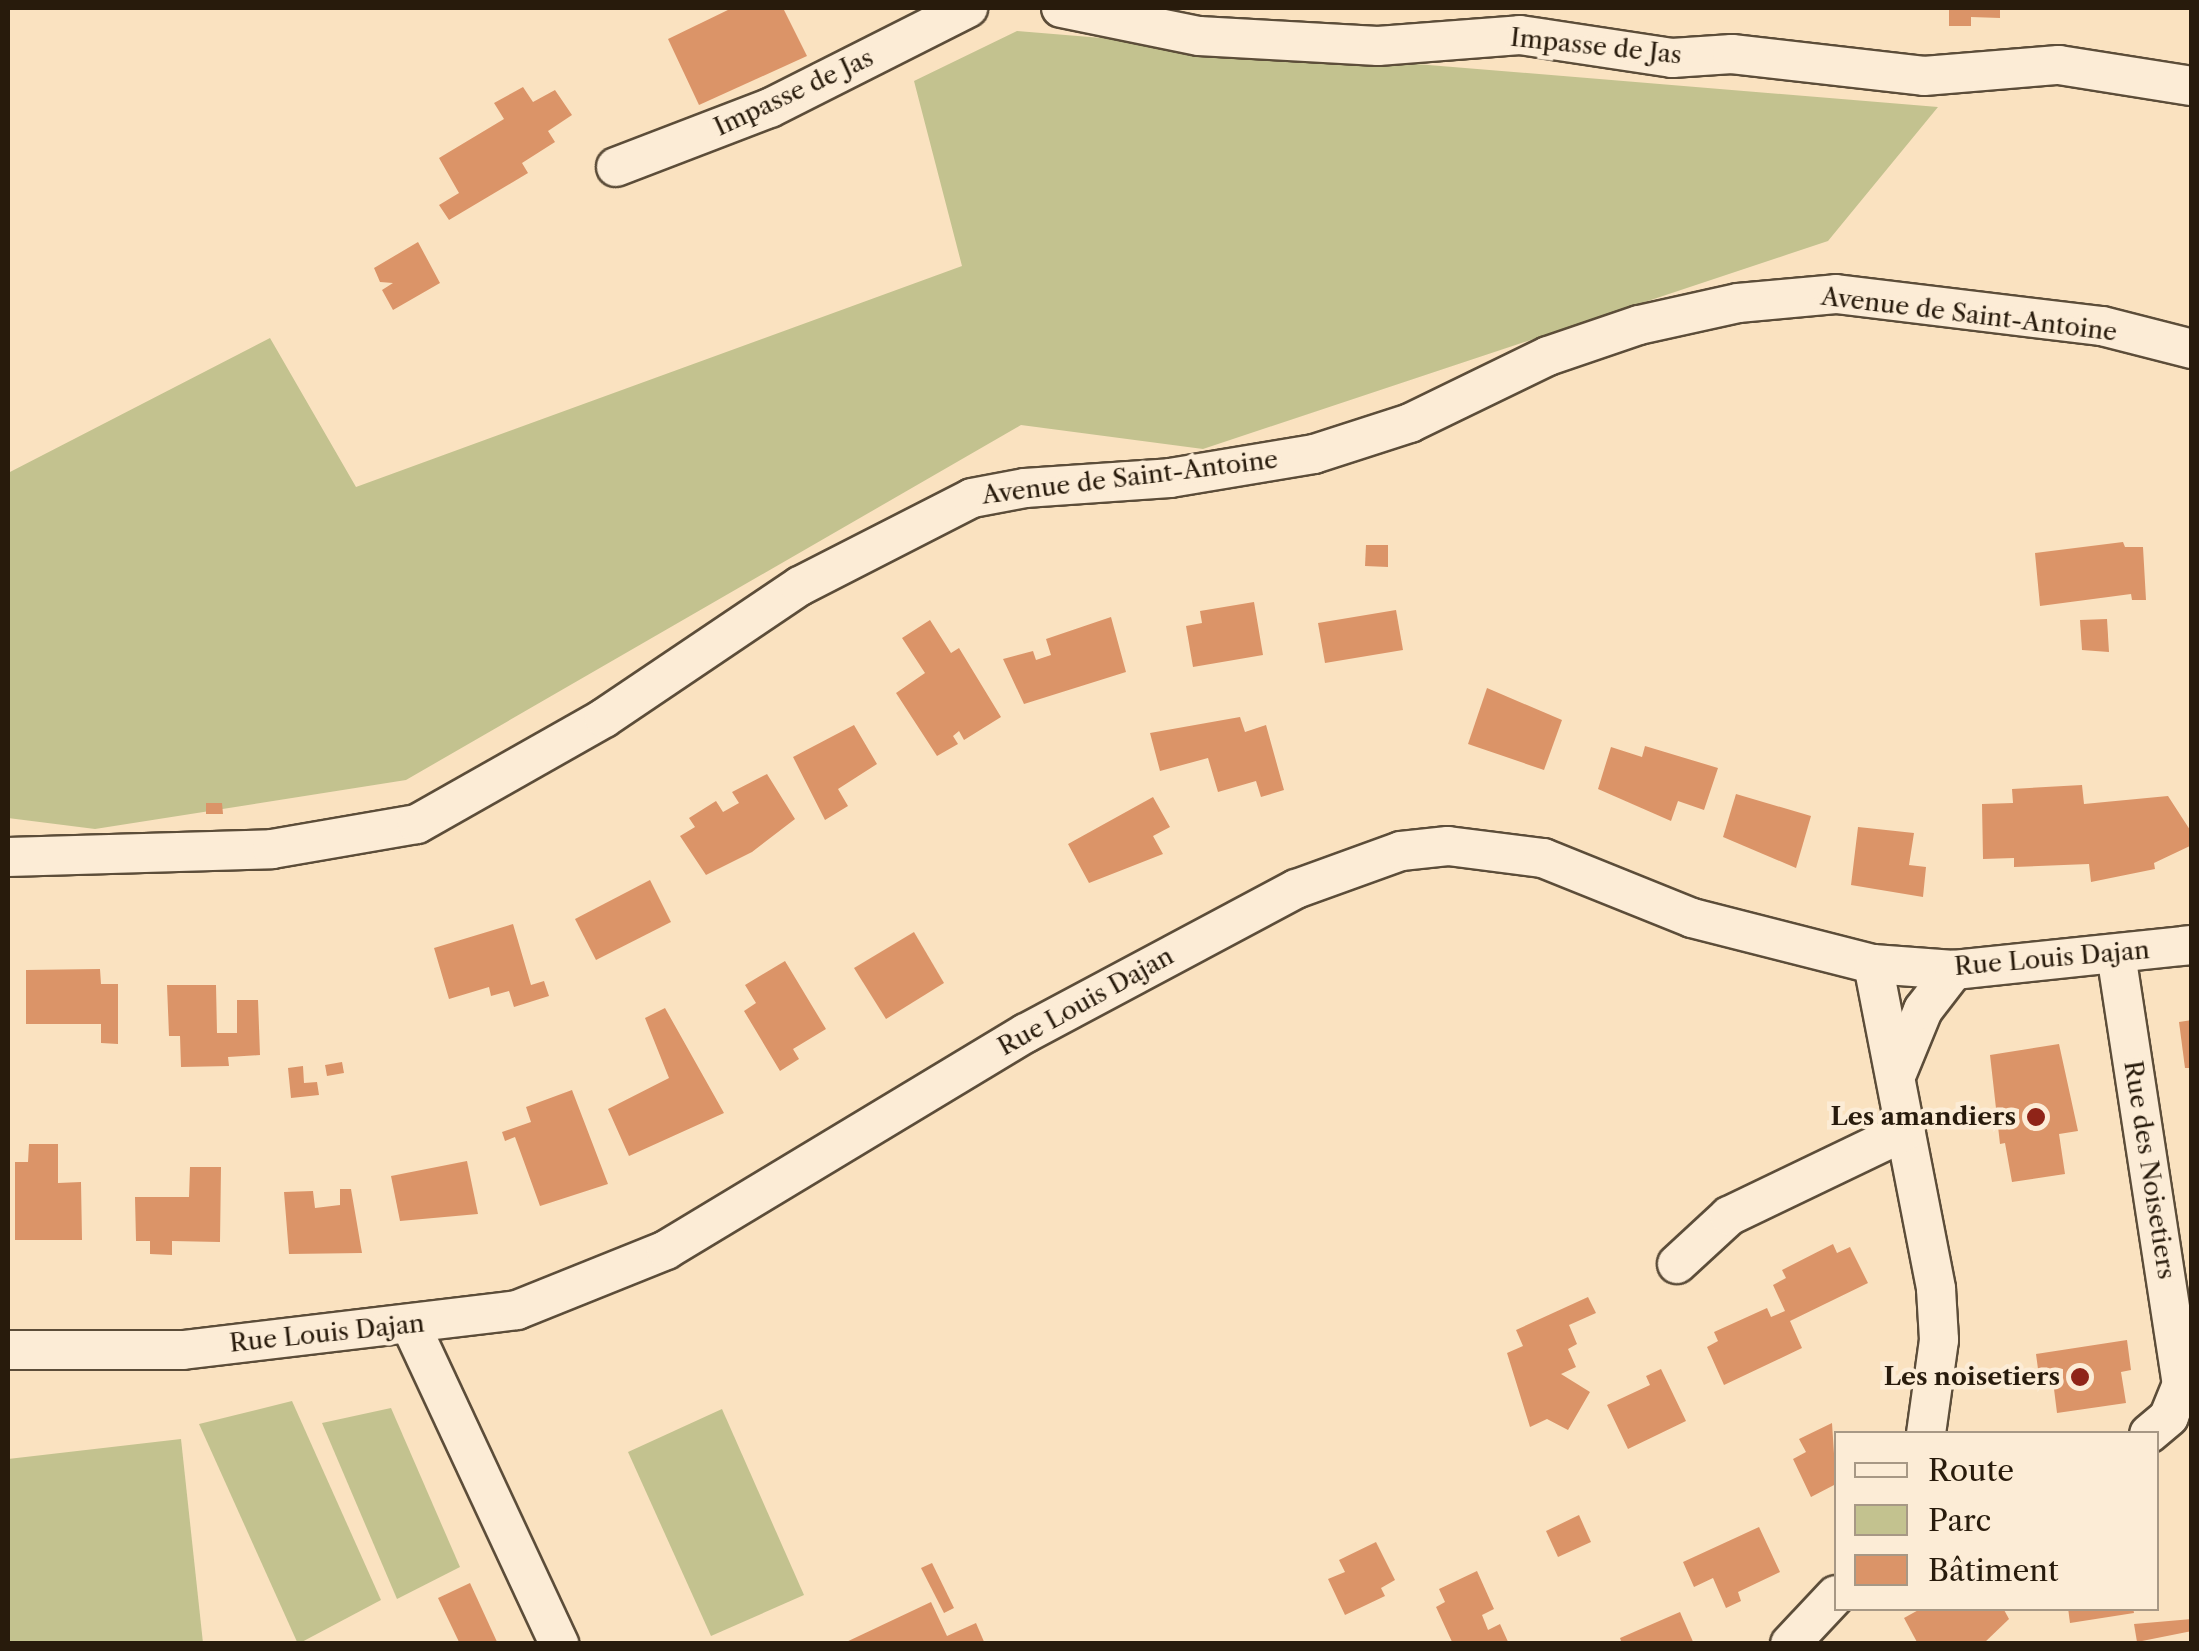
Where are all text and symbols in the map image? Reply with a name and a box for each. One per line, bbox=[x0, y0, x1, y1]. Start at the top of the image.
street label: Impasse de Jas bbox=[1509, 23, 1683, 71]
street label: Impasse de Jas bbox=[710, 43, 878, 143]
street label: Avenue de Saint-Antoine bbox=[1819, 282, 2119, 348]
street label: Avenue de Saint-Antoine bbox=[980, 445, 1280, 511]
street label: Rue Louis Dajan bbox=[1953, 936, 2151, 982]
street label: Rue Louis Dajan bbox=[993, 941, 1179, 1063]
street label: Rue des Noisetiers bbox=[2117, 1059, 2181, 1281]
place label: Les amandiers bbox=[1831, 1102, 2016, 1132]
marker: Les amandiers bbox=[2025, 1106, 2047, 1128]
street label: Rue Louis Dajan bbox=[228, 1309, 426, 1359]
place label: Les noisetiers bbox=[1884, 1362, 2060, 1392]
marker: Les noisetiers bbox=[2069, 1366, 2091, 1388]
legend bbox=[1834, 1431, 2159, 1611]
text: Route bbox=[1928, 1452, 2014, 1489]
text: Parc bbox=[1928, 1502, 1991, 1539]
text: Bâtiment bbox=[1928, 1552, 2059, 1589]

